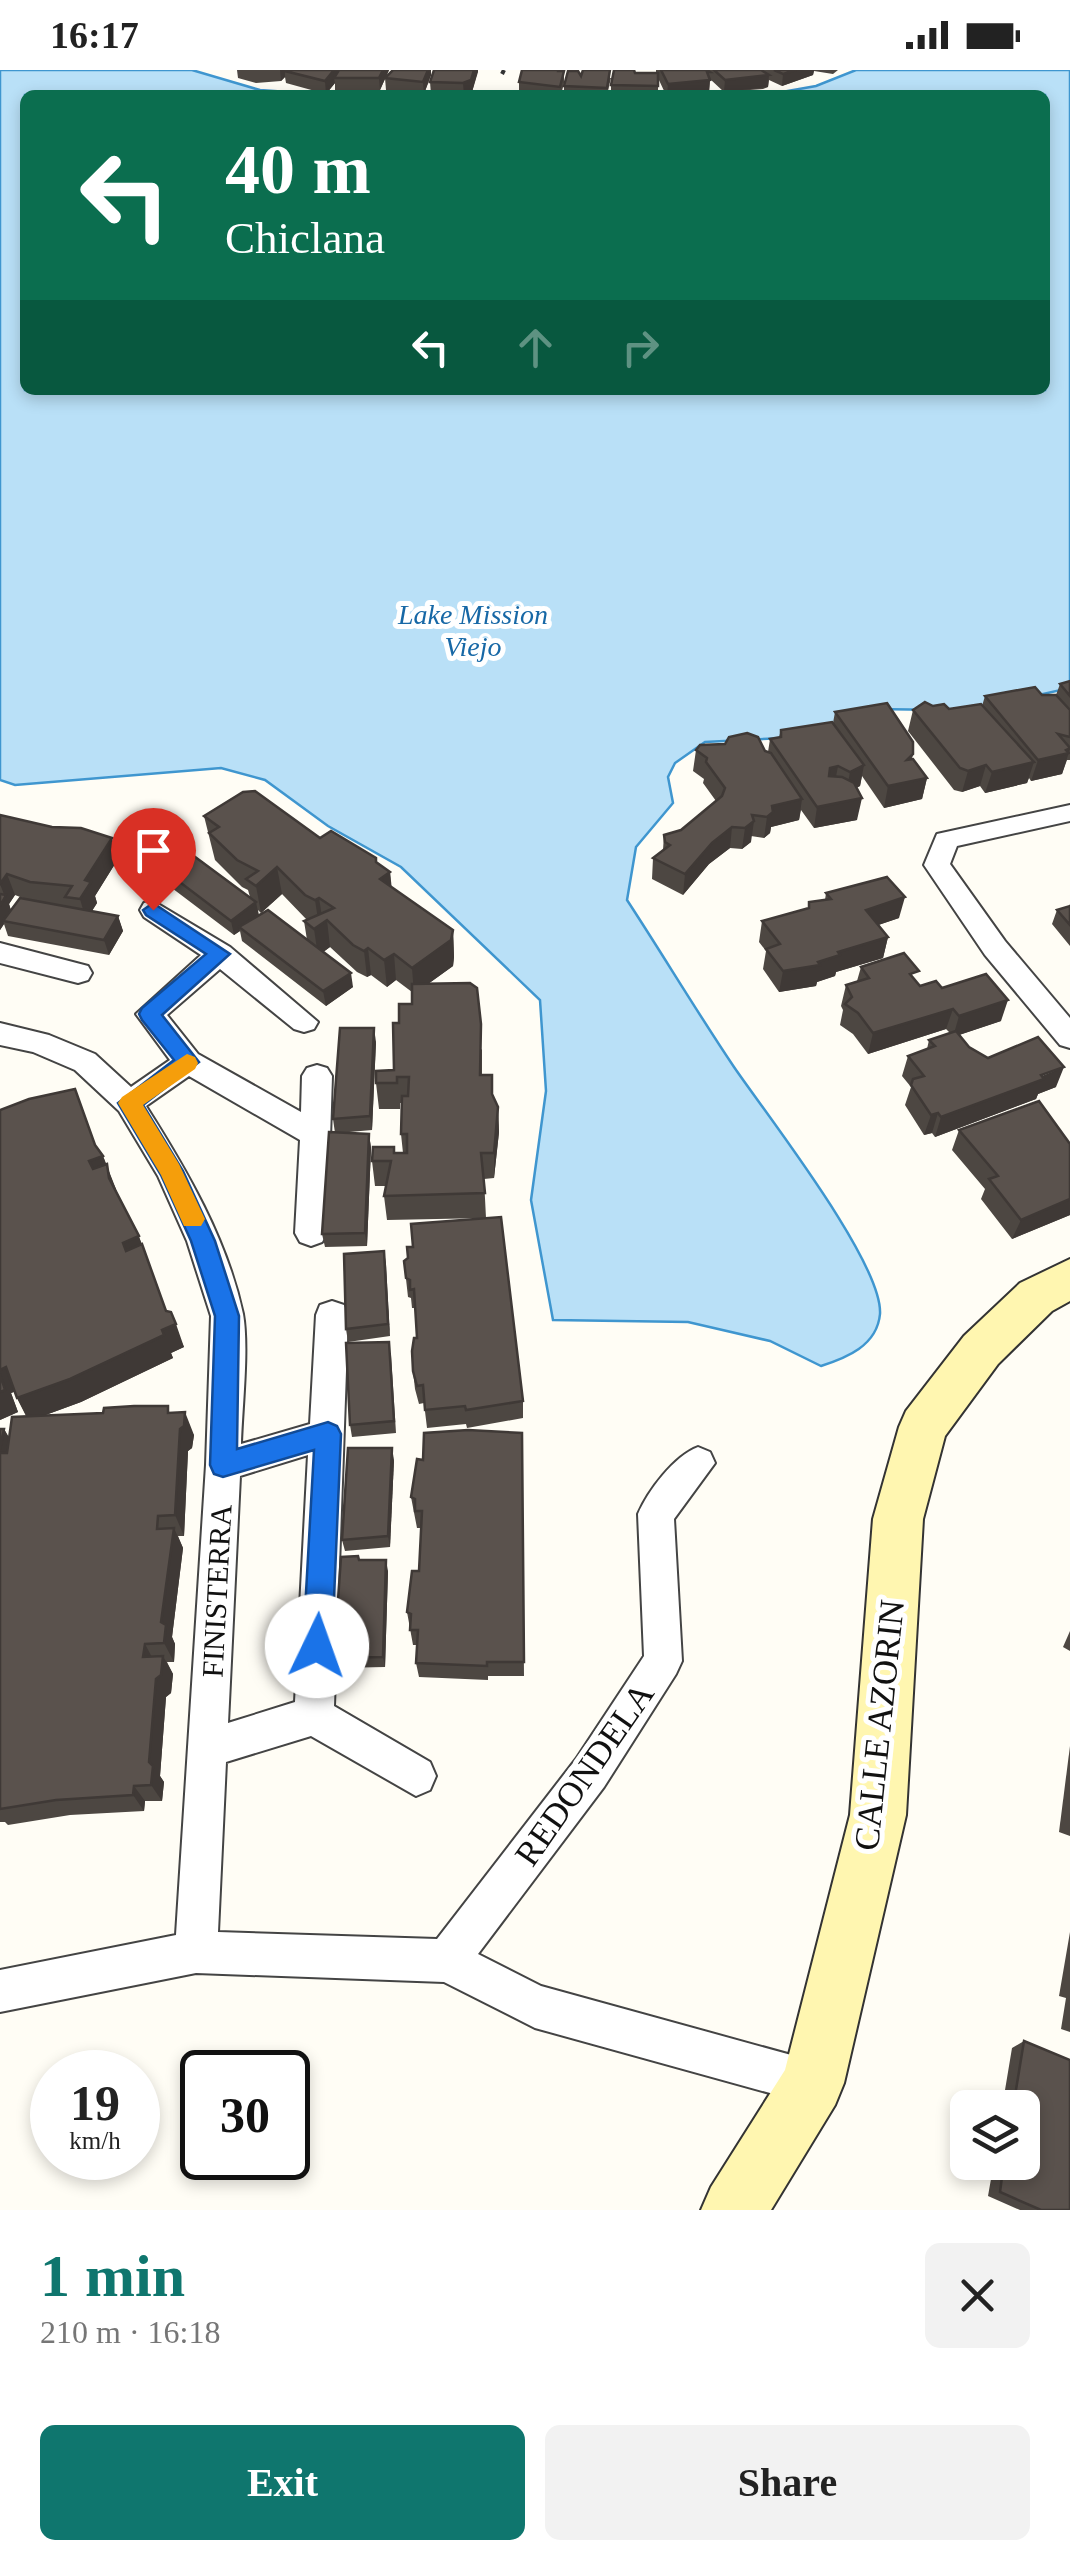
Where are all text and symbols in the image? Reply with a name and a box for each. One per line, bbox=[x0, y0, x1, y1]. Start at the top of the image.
text: 16:17 bbox=[50, 14, 139, 56]
icon: left bbox=[60, 130, 190, 260]
text: 40 m bbox=[225, 131, 371, 208]
text: Chiclana bbox=[225, 213, 385, 263]
icon: left bbox=[403, 320, 458, 375]
icon: ahead bbox=[508, 320, 563, 375]
icon: right bbox=[613, 320, 668, 375]
water label: Lake Mission Viejo bbox=[397, 599, 548, 662]
pin bbox=[111, 808, 196, 911]
icon: arrive bbox=[126, 823, 181, 878]
street label: FINISTERRA bbox=[195, 1503, 238, 1678]
position arrow bbox=[265, 1594, 369, 1698]
street label: CALLE AZORIN bbox=[847, 1598, 912, 1852]
street label: REDONDELA bbox=[507, 1675, 662, 1873]
speed limit sign: 30 bbox=[180, 2050, 310, 2180]
text: 19 bbox=[70, 2075, 120, 2131]
map controls bbox=[950, 2090, 1040, 2180]
button: layers bbox=[950, 2090, 1040, 2180]
text: km/h bbox=[69, 2127, 121, 2154]
text: 1 min bbox=[40, 2243, 185, 2309]
button: close bbox=[925, 2243, 1030, 2348]
text: 210 m · 16:18 bbox=[40, 2314, 220, 2350]
button: Exit bbox=[40, 2425, 525, 2540]
button: Share bbox=[545, 2425, 1030, 2540]

